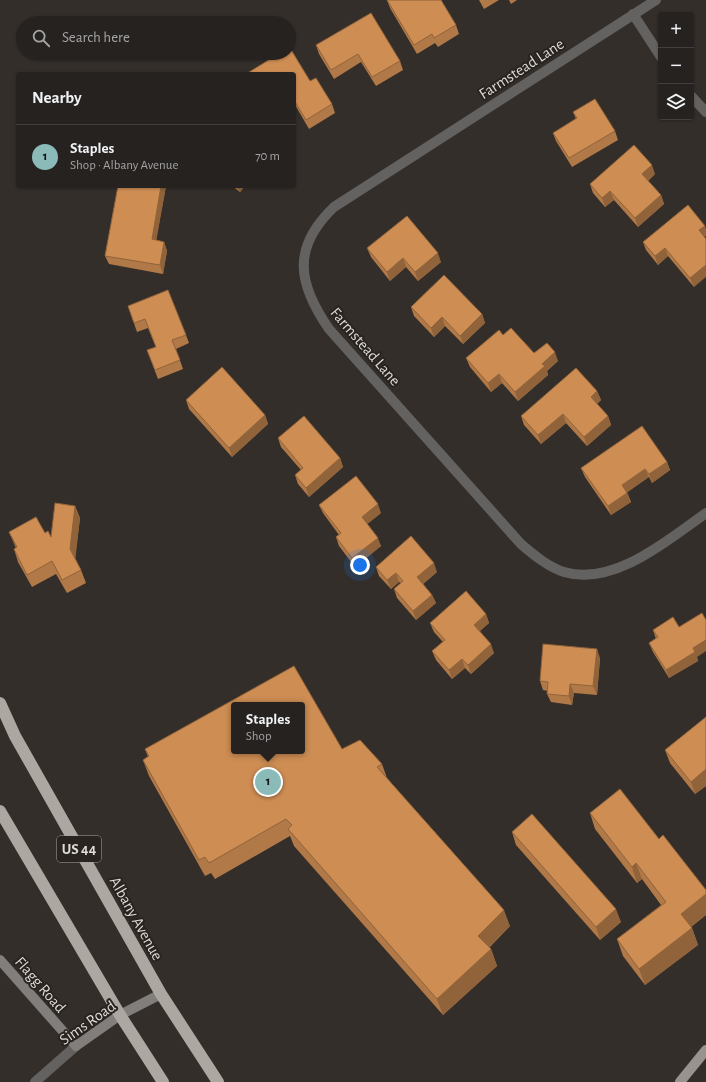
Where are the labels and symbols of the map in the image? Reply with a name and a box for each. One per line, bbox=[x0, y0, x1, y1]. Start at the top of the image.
street label: Farmstead Lane bbox=[476, 36, 567, 102]
street label: Farmstead Lane bbox=[327, 305, 403, 389]
your location bbox=[350, 555, 370, 575]
pin: 1 bbox=[255, 767, 281, 797]
road number: US 44 bbox=[57, 836, 101, 862]
street label: Albany Avenue bbox=[106, 874, 166, 963]
street label: Flagg Road bbox=[12, 954, 69, 1016]
street label: Sims Road bbox=[57, 998, 119, 1048]

